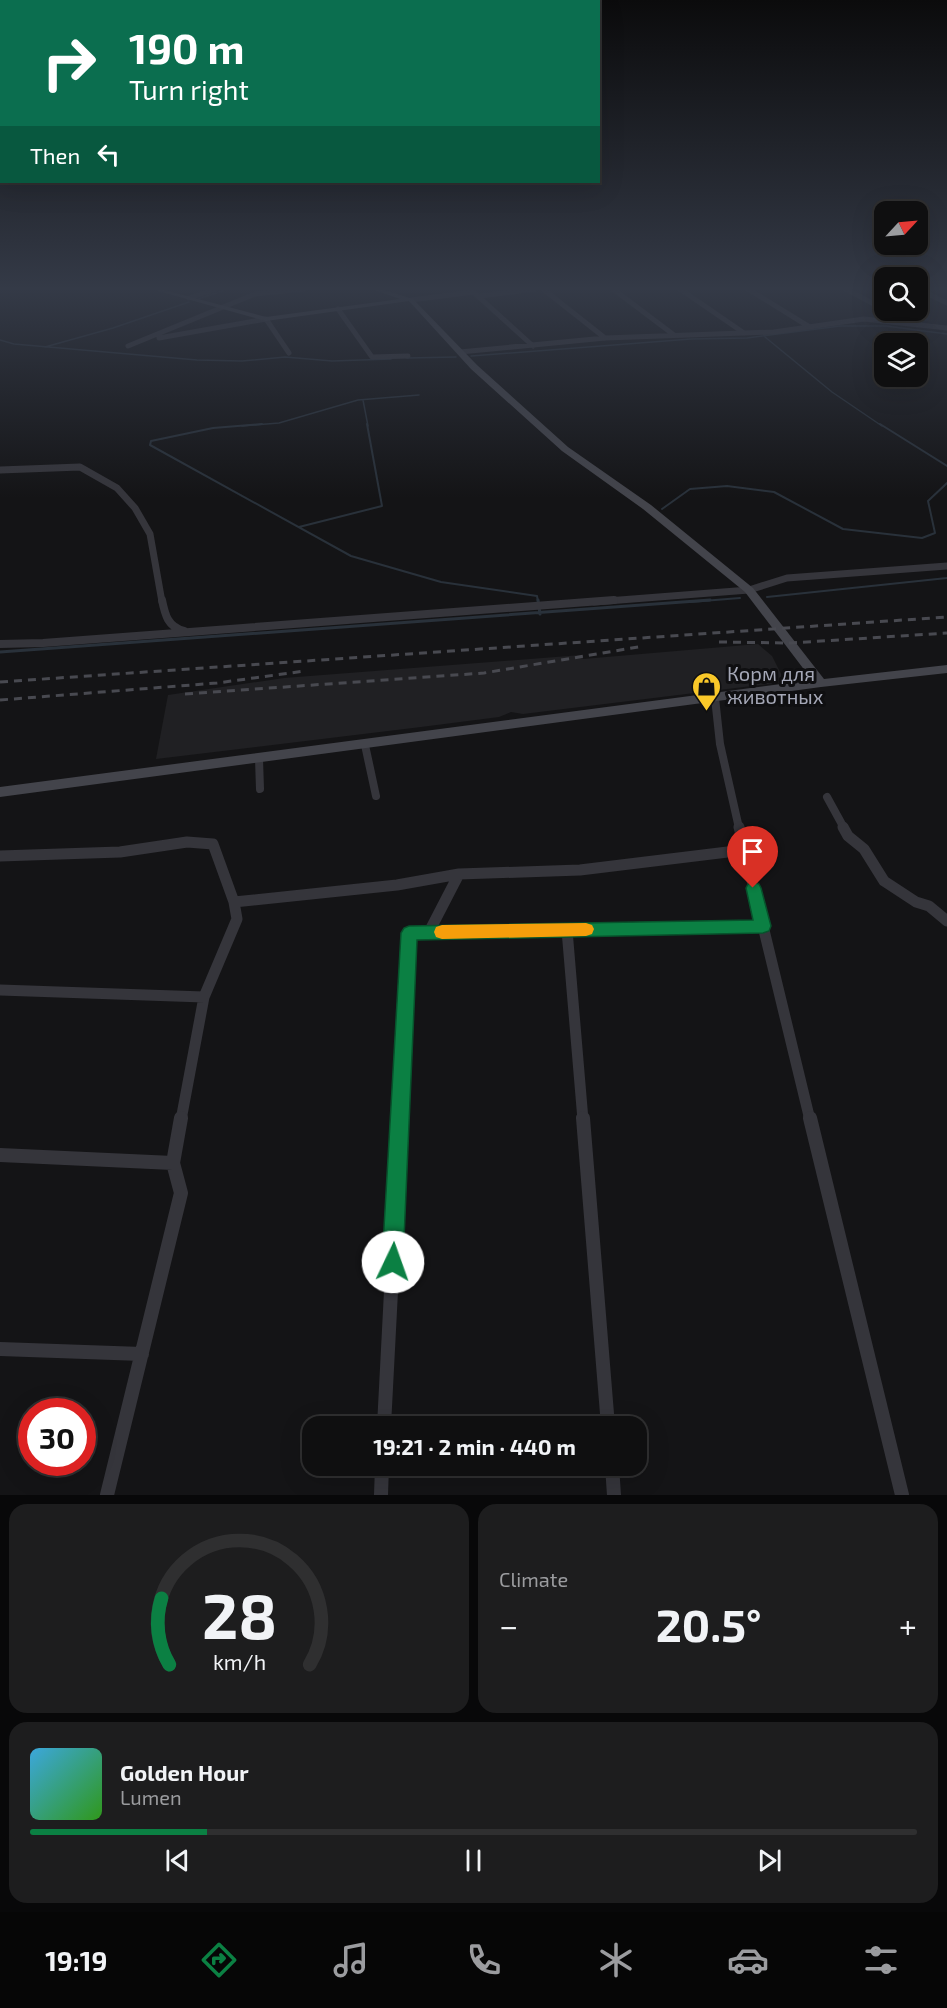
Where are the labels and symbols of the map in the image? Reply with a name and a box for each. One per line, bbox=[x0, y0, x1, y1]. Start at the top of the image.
north arrow bbox=[874, 201, 928, 255]
place label: Корм для животных bbox=[727, 661, 824, 708]
shop icon: Корм для животных bbox=[690, 670, 722, 712]
pin bbox=[727, 826, 778, 888]
position arrow bbox=[361, 1230, 425, 1294]
speed limit sign: 30 bbox=[18, 1398, 96, 1476]

